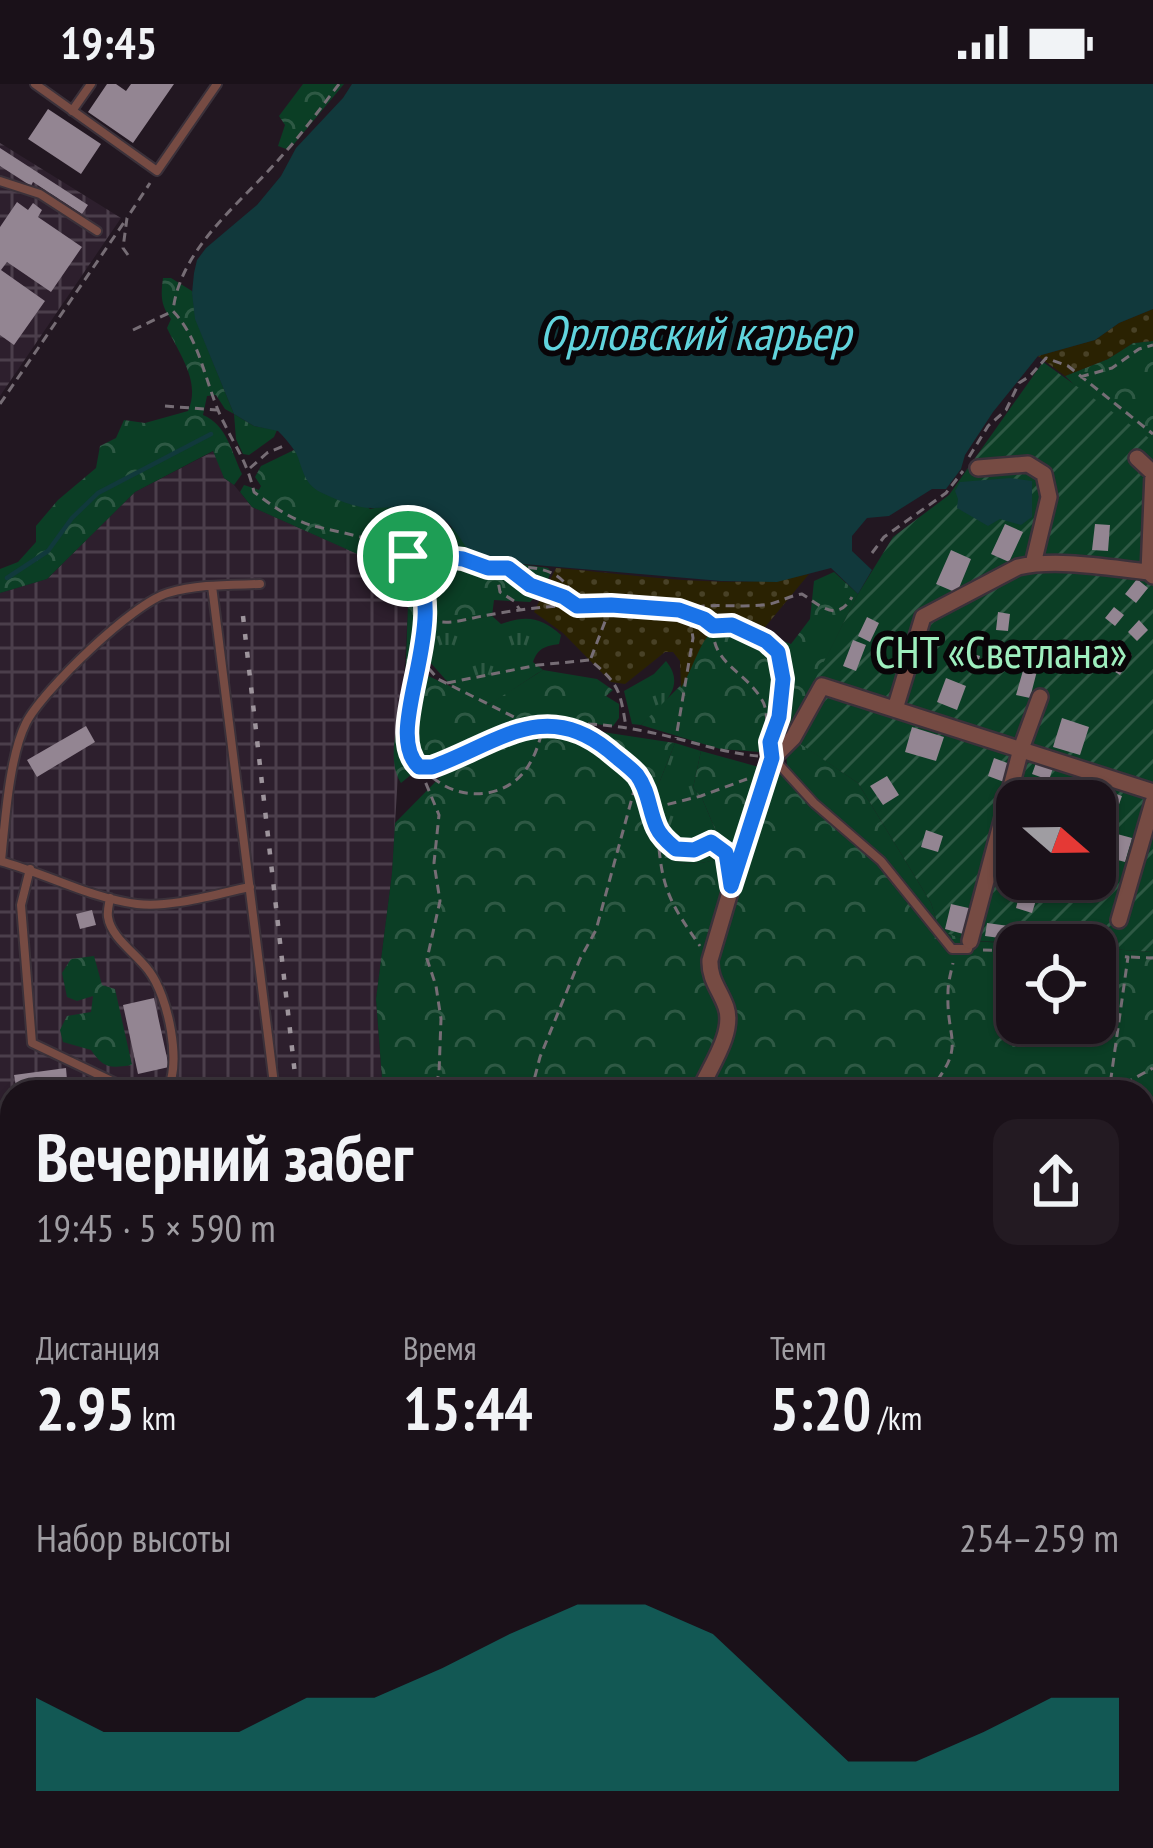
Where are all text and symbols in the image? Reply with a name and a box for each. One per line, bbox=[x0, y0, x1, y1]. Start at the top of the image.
text: 19:45 bbox=[60, 13, 157, 71]
water label: Орловский карьер bbox=[539, 301, 854, 363]
pin bbox=[357, 505, 459, 607]
icon: arrive bbox=[375, 523, 441, 589]
park label: СНТ «Светлана» bbox=[875, 622, 1127, 680]
north arrow bbox=[996, 780, 1116, 900]
map controls bbox=[996, 780, 1116, 1044]
button: locate bbox=[996, 924, 1116, 1044]
text: Вечерний забег bbox=[36, 1114, 413, 1199]
button: share bbox=[993, 1119, 1119, 1245]
text: 19:45 · 5 × 590 m bbox=[36, 1202, 276, 1253]
text: Дистанция bbox=[36, 1326, 160, 1369]
text: Время bbox=[403, 1326, 477, 1369]
text: Темп bbox=[770, 1326, 826, 1369]
text: 2.95 bbox=[36, 1369, 135, 1447]
text: 15:44 bbox=[403, 1369, 533, 1447]
text: 5:20 bbox=[770, 1369, 871, 1447]
text: km bbox=[135, 1396, 176, 1439]
text: /km bbox=[871, 1396, 922, 1439]
text: Набор высоты bbox=[36, 1512, 231, 1563]
text: 254–259 m bbox=[959, 1512, 1119, 1563]

